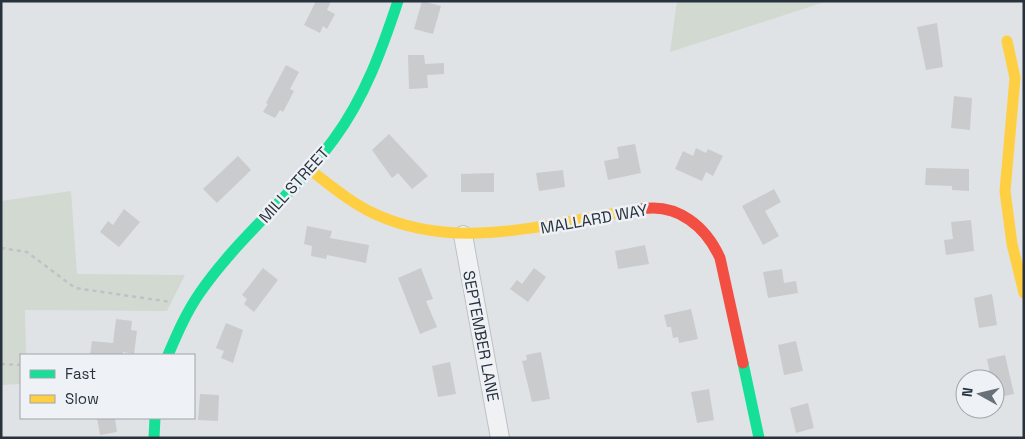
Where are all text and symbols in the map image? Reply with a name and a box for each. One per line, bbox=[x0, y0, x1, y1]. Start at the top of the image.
street label: MILL STREET bbox=[254, 143, 334, 227]
street label: MALLARD WAY bbox=[539, 199, 649, 239]
street label: SEPTEMBER LANE bbox=[458, 269, 504, 403]
legend bbox=[20, 354, 195, 419]
text: Fast bbox=[65, 364, 96, 383]
north arrow bbox=[955, 369, 1005, 419]
text: N bbox=[958, 386, 977, 398]
text: Slow bbox=[65, 389, 99, 408]

